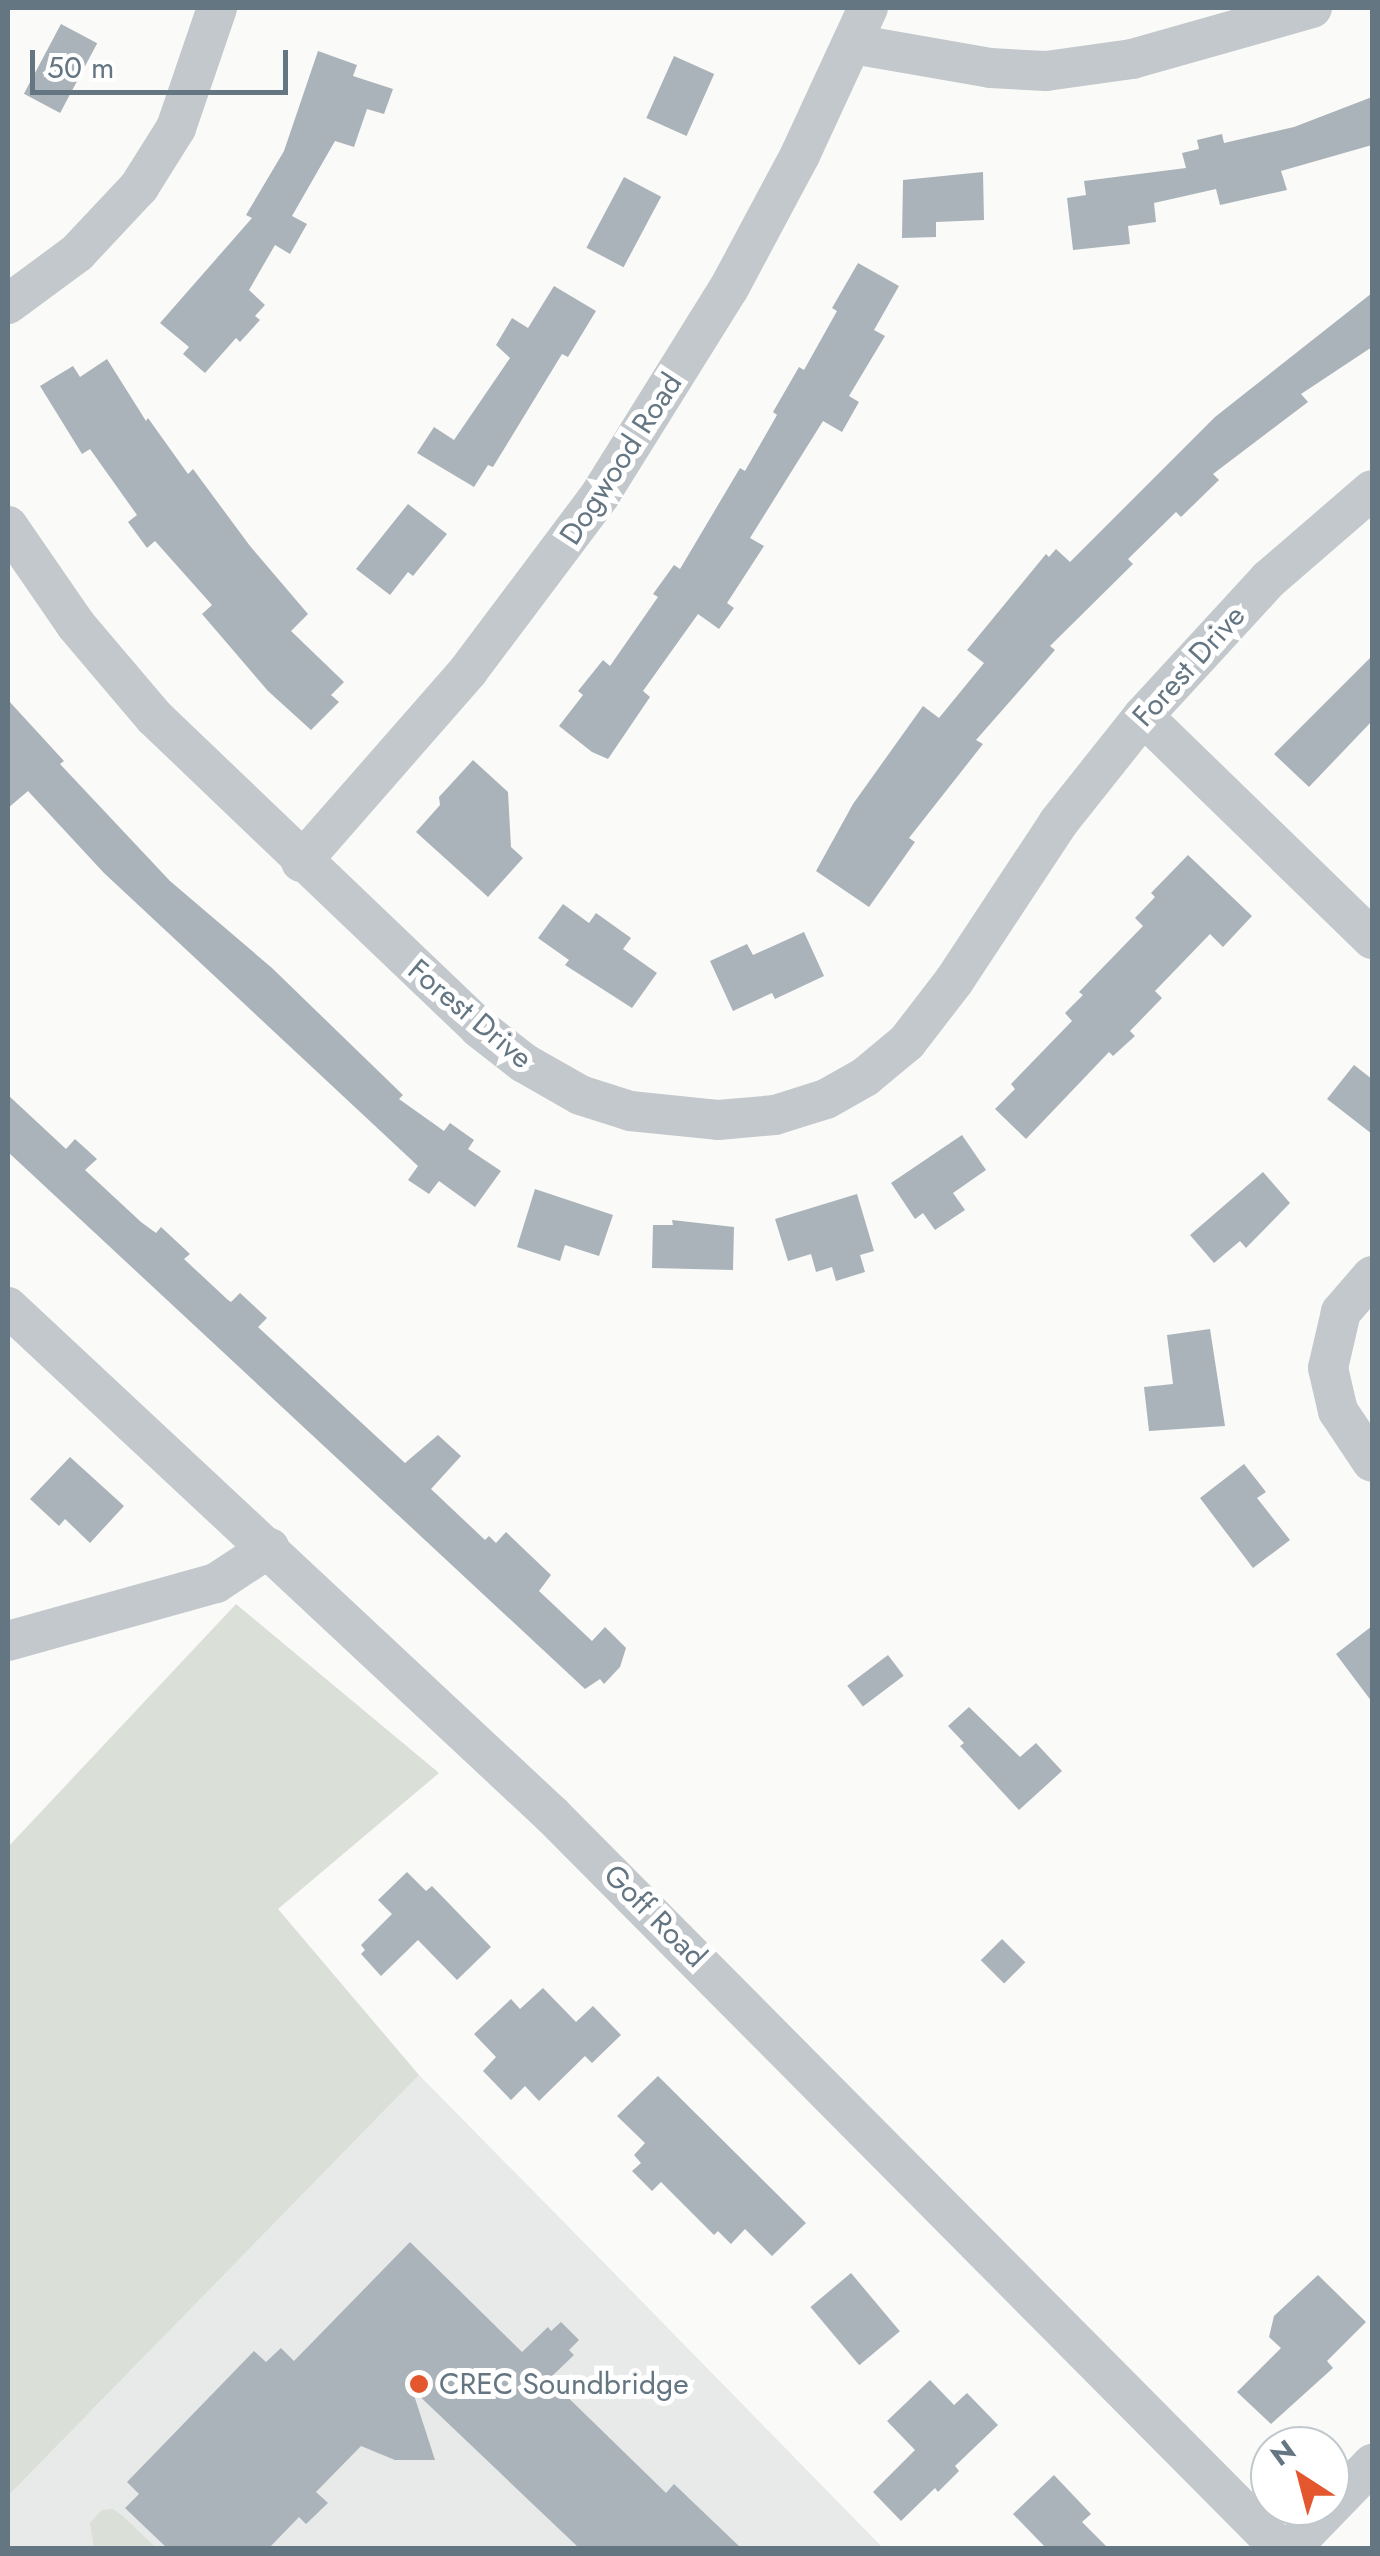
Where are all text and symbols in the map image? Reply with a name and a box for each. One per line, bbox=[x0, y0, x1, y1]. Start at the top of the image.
scale bar bbox=[35, 30, 292, 92]
text: 50 m bbox=[47, 46, 114, 89]
street label: Dogwood Road bbox=[552, 366, 690, 552]
street label: Forest Drive bbox=[1125, 598, 1253, 734]
street label: Forest Drive bbox=[401, 952, 539, 1076]
street label: Goff Road bbox=[596, 1857, 714, 1975]
place label: CREC Soundbridge bbox=[439, 2366, 689, 2402]
marker: CREC Soundbridge bbox=[408, 2373, 430, 2395]
north arrow bbox=[1250, 2426, 1350, 2526]
text: N bbox=[1262, 2430, 1304, 2476]

